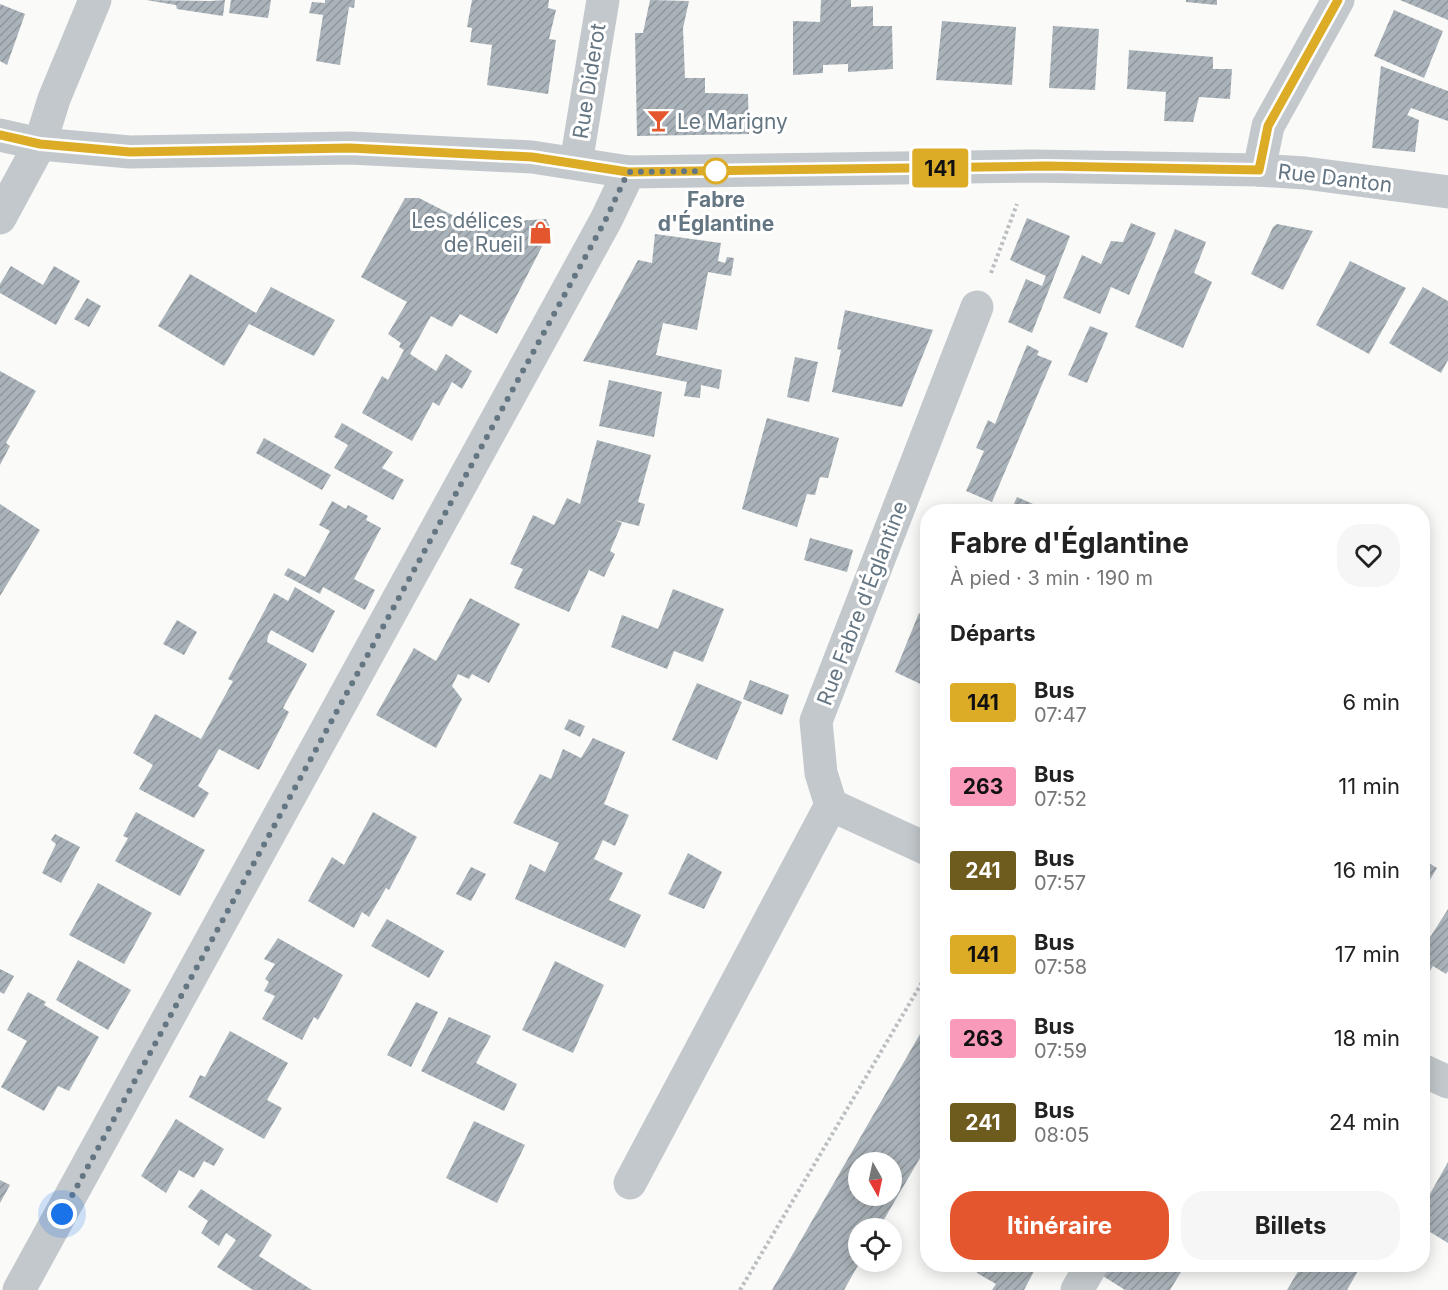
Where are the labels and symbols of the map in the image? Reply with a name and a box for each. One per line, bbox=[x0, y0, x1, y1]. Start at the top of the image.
street label: Rue Diderot bbox=[568, 21, 610, 140]
bar icon: Le Marigny bbox=[646, 108, 672, 134]
place label: Le Marigny bbox=[677, 109, 788, 134]
line badge: 141 bbox=[906, 148, 974, 188]
marker: Fabre d'Églantine bbox=[703, 158, 729, 184]
street label: Rue Danton bbox=[1276, 159, 1394, 197]
place label: Fabre d'Églantine bbox=[658, 187, 774, 236]
place label: Les délices de Rueil bbox=[411, 208, 523, 257]
shop icon: Les délices de Rueil bbox=[528, 219, 554, 245]
street label: Rue Fabre d'Églantine bbox=[811, 497, 913, 709]
north arrow bbox=[848, 1152, 902, 1206]
your location bbox=[47, 1199, 77, 1229]

